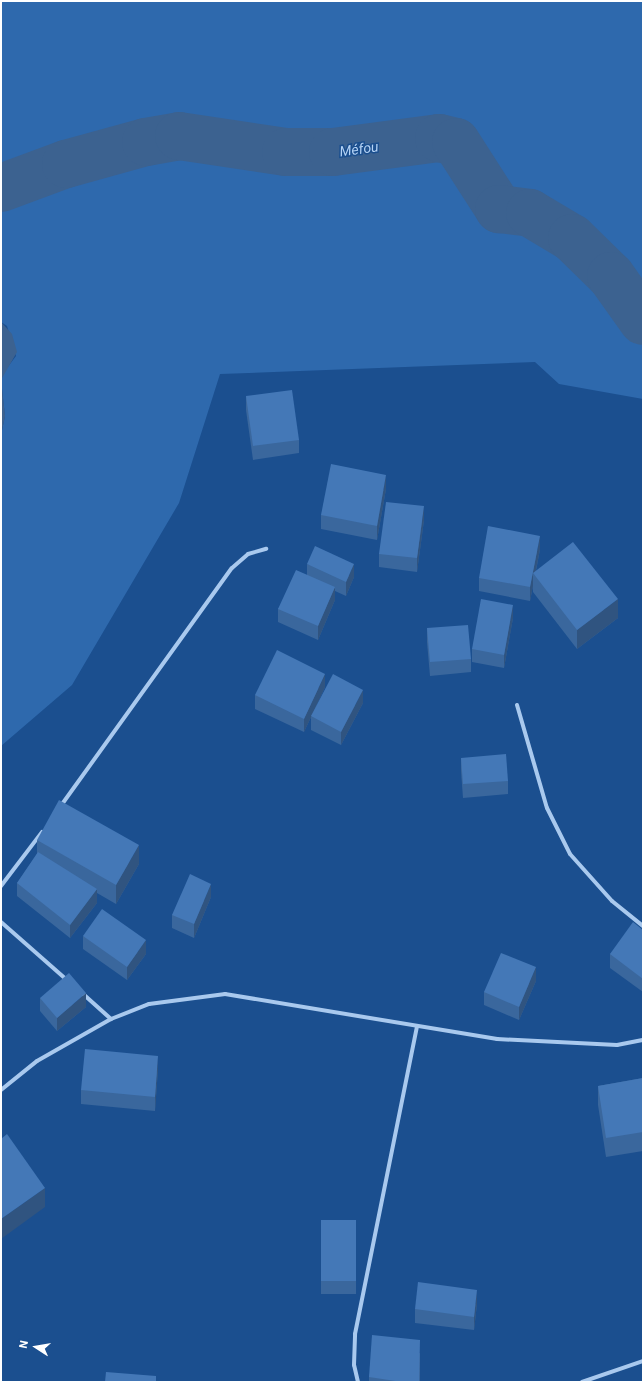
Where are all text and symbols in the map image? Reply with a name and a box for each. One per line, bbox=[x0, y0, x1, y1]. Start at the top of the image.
water label: Méfou bbox=[339, 138, 379, 160]
north arrow bbox=[16, 1327, 56, 1367]
text: N bbox=[17, 1339, 31, 1350]

